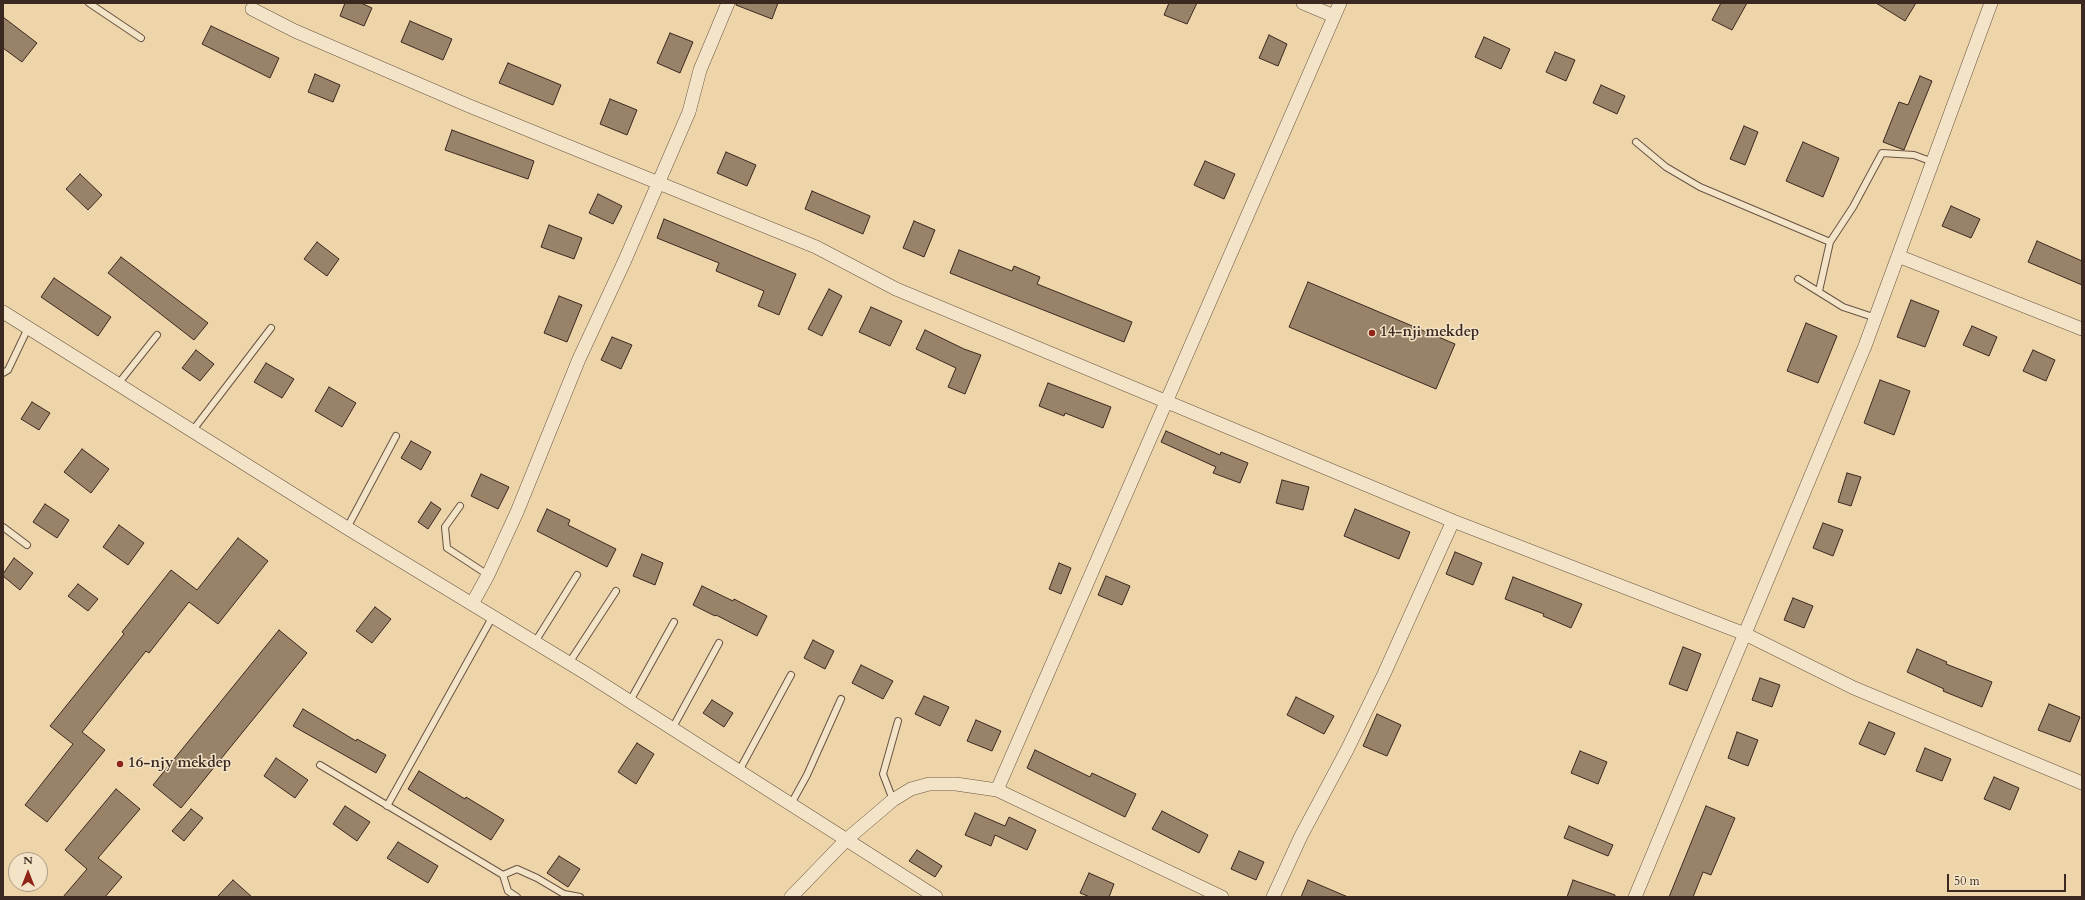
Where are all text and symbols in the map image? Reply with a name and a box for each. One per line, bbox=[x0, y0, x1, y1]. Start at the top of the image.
place label: 14-nji mekdep bbox=[1380, 324, 1479, 342]
marker: 14-nji mekdep bbox=[1367, 328, 1377, 338]
place label: 16-njy mekdep bbox=[128, 755, 231, 773]
marker: 16-njy mekdep bbox=[115, 759, 125, 769]
north arrow bbox=[8, 852, 48, 892]
text: N bbox=[23, 853, 33, 868]
scale bar bbox=[1949, 866, 2068, 892]
text: 50 m bbox=[1954, 873, 1980, 889]

